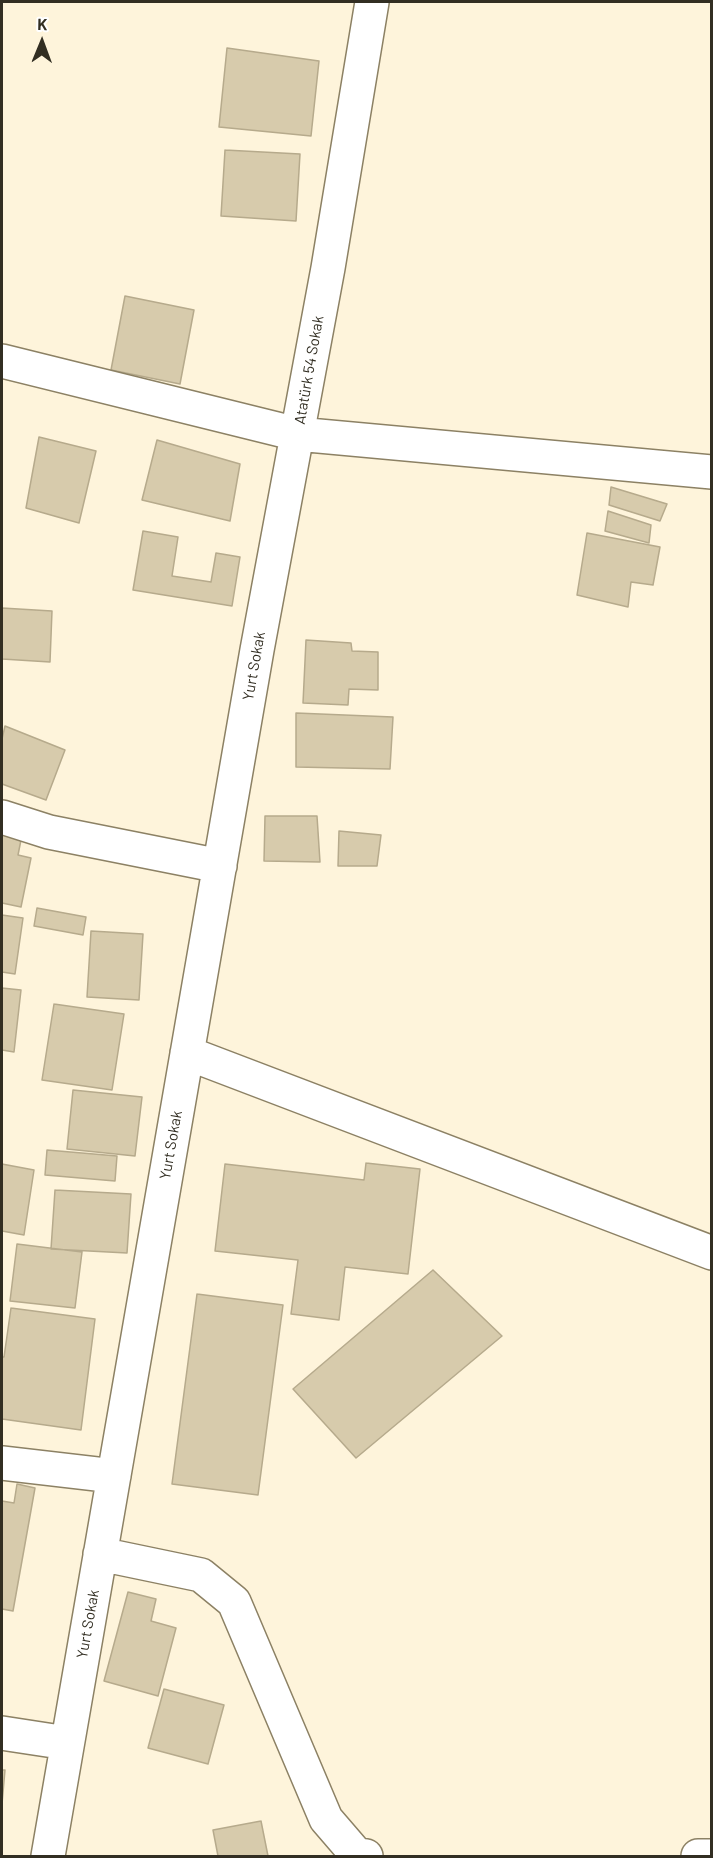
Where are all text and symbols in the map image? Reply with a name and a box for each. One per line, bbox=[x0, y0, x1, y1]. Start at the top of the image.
north arrow bbox=[12, 12, 72, 72]
text: K bbox=[37, 14, 48, 33]
street label: Atatürk 54 Sokak bbox=[291, 314, 327, 426]
street label: Yurt Sokak bbox=[239, 630, 269, 702]
street label: Yurt Sokak bbox=[156, 1109, 186, 1181]
street label: Yurt Sokak bbox=[73, 1588, 103, 1660]

